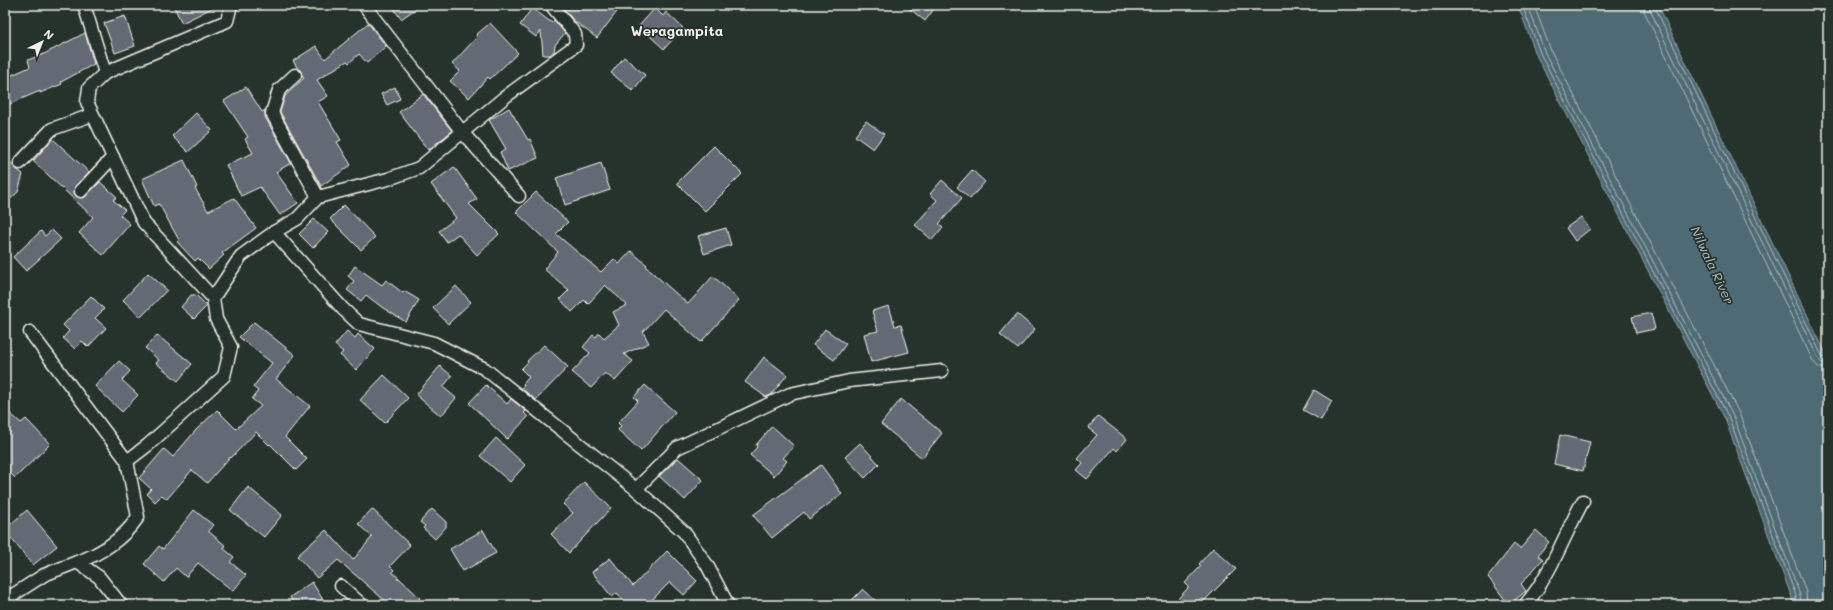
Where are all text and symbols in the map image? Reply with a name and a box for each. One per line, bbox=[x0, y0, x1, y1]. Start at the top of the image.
district label: Weragampita bbox=[631, 21, 724, 40]
north arrow bbox=[22, 22, 62, 62]
text: N bbox=[41, 26, 57, 43]
water label: Nilwala River bbox=[1687, 223, 1739, 307]

